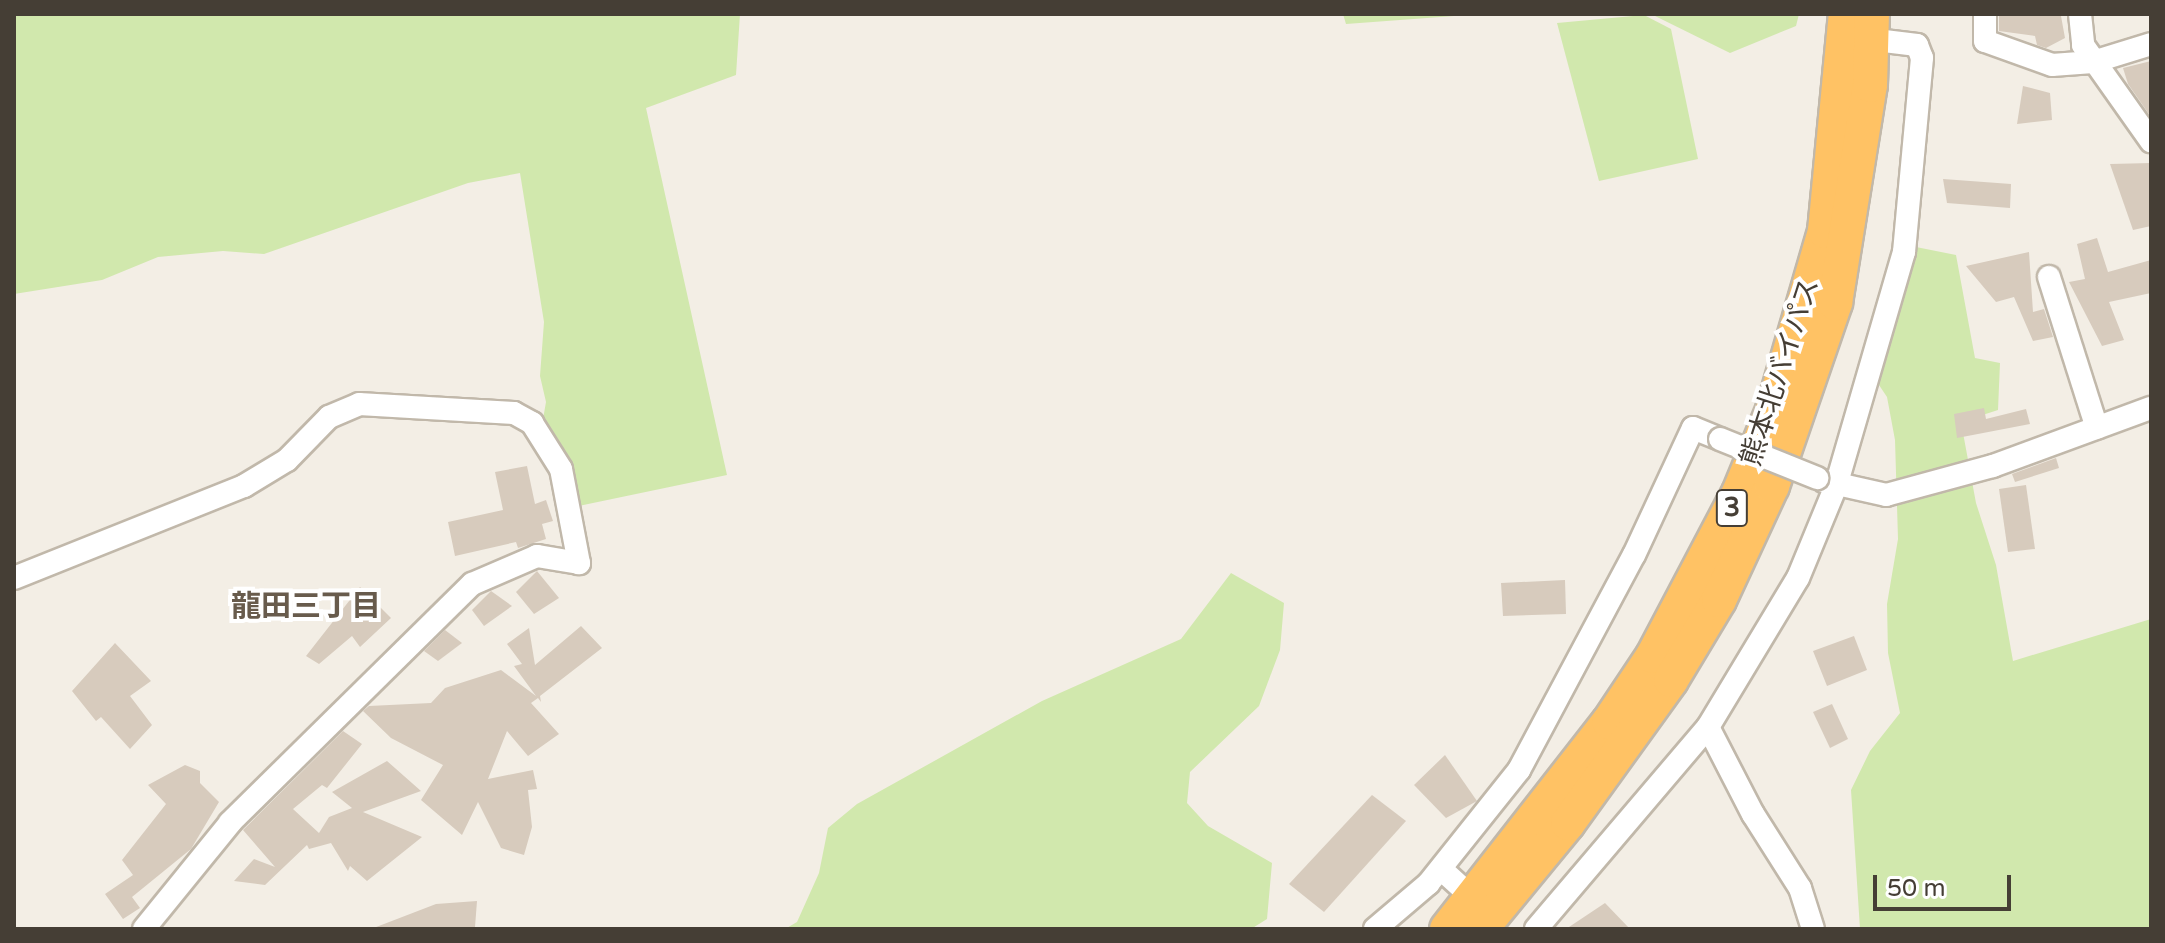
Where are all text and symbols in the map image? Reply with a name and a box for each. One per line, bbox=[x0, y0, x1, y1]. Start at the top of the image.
street label: 熊本北バイパス bbox=[1734, 274, 1826, 470]
road number: 3 bbox=[1714, 486, 1750, 530]
district label: 龍田三丁目 bbox=[231, 589, 381, 625]
scale bar bbox=[1877, 859, 2015, 909]
text: 50 m bbox=[1887, 874, 1945, 903]

